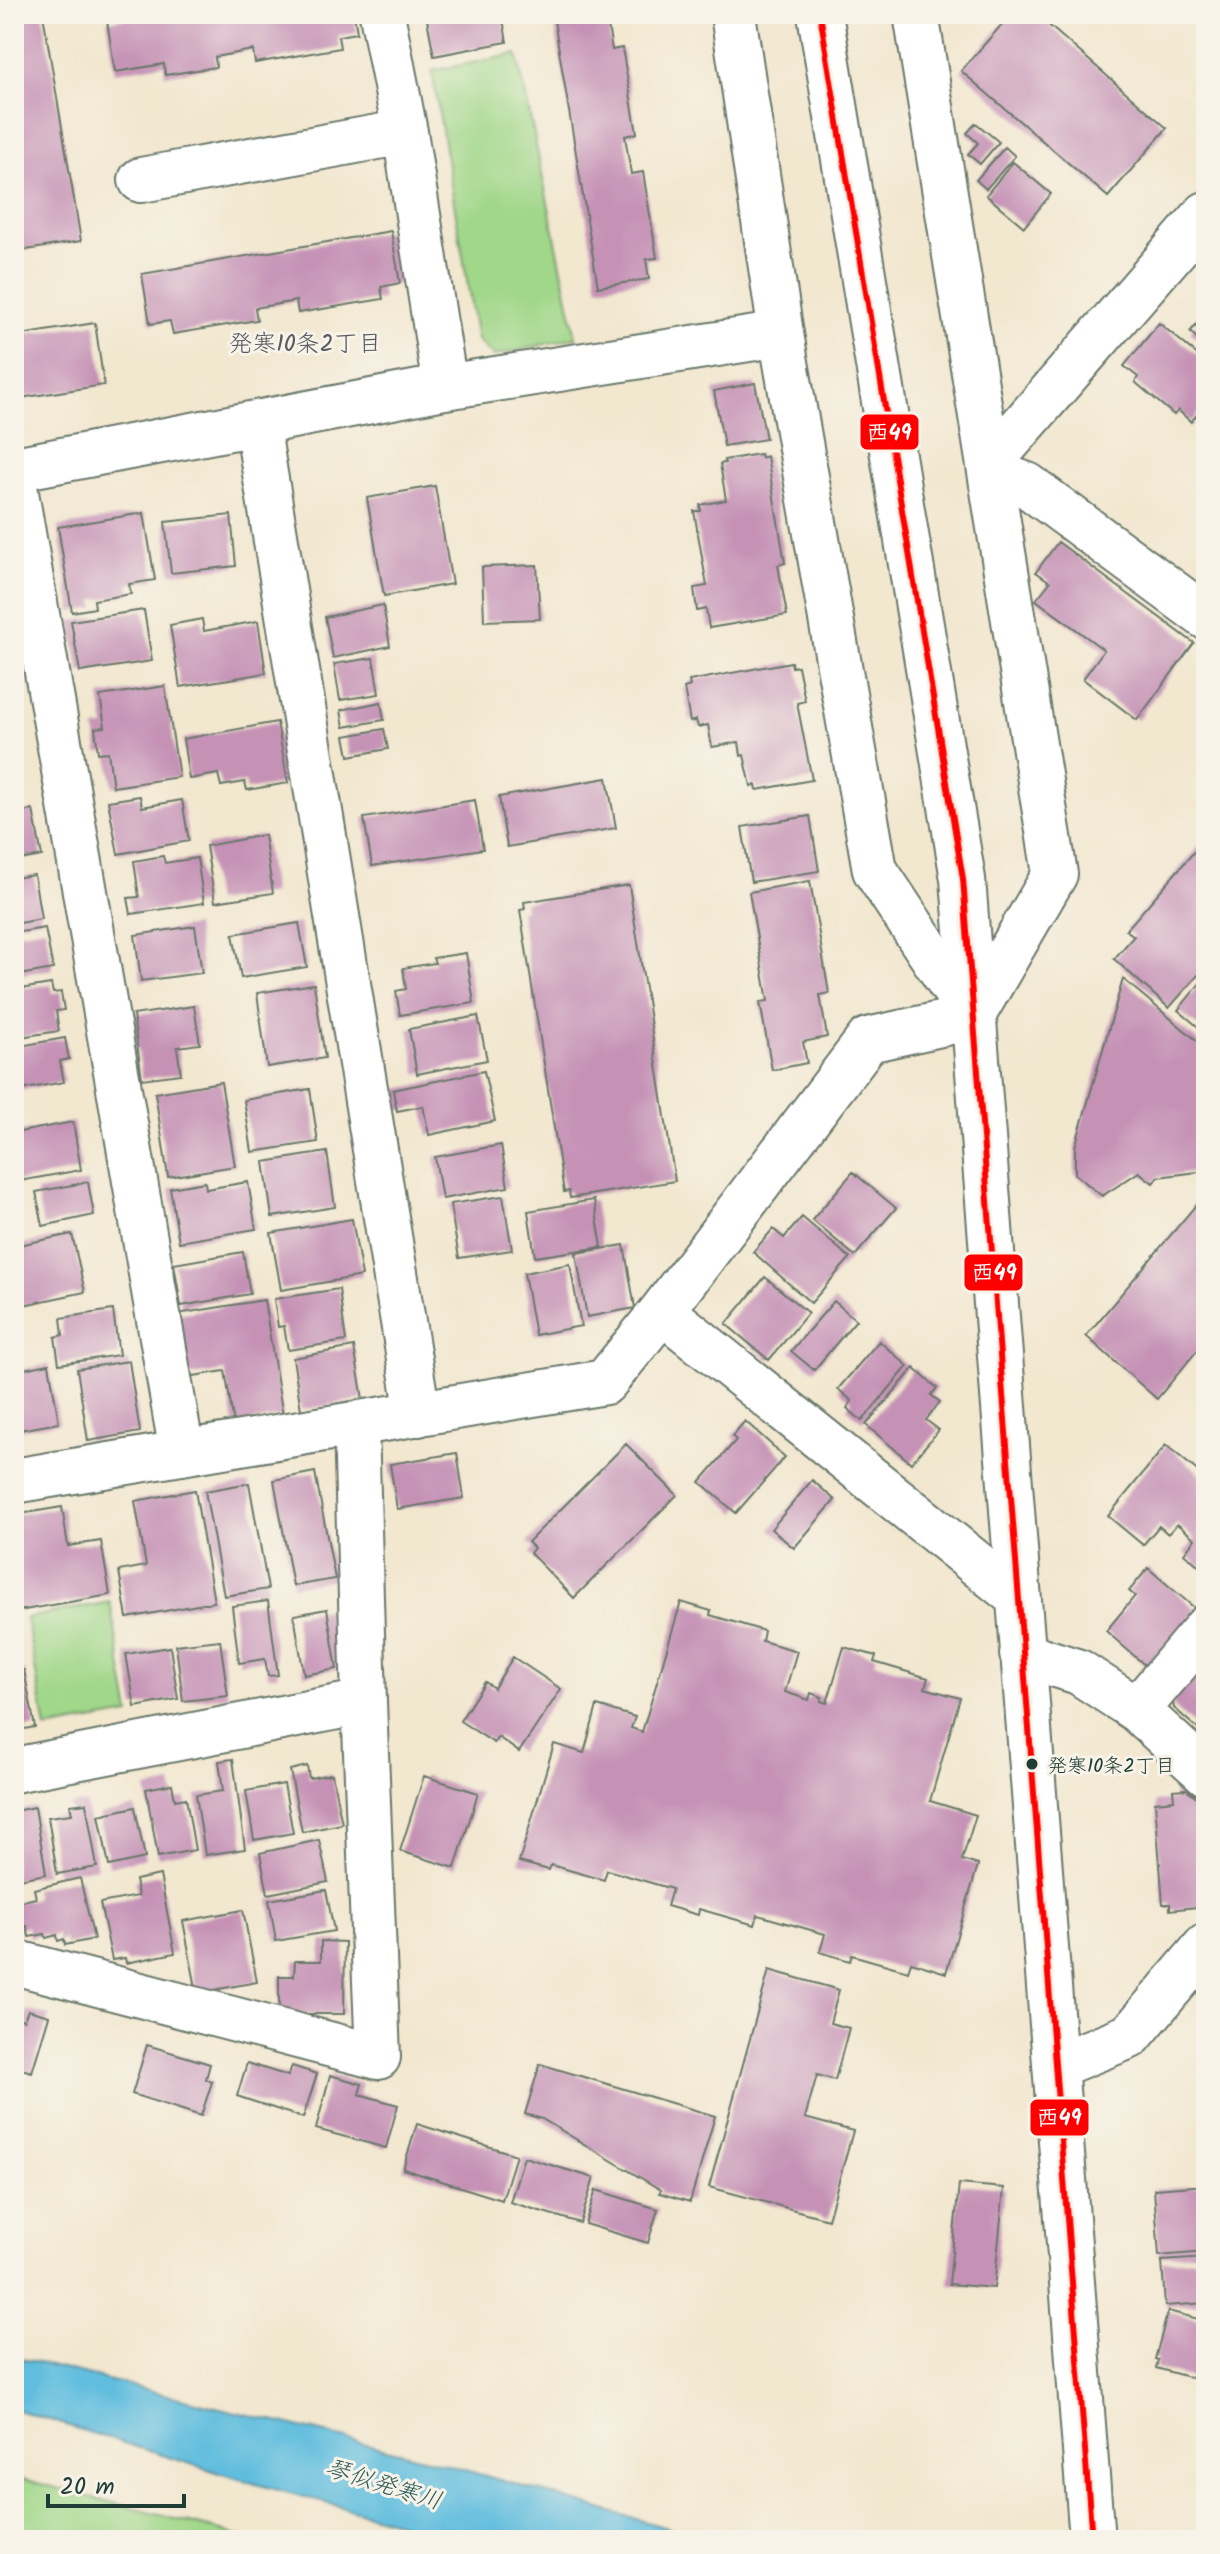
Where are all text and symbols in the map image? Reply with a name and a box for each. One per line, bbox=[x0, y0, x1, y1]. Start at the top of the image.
district label: 発寒10条2丁目 bbox=[228, 325, 382, 364]
line badge: 西49 bbox=[859, 413, 920, 451]
text: 西49 bbox=[866, 417, 912, 452]
line badge: 西49 bbox=[963, 1253, 1024, 1292]
text: 西49 bbox=[971, 1257, 1017, 1292]
place label: 発寒10条2丁目 bbox=[1047, 1751, 1175, 1783]
marker: 発寒10条2丁目 bbox=[1024, 1756, 1040, 1772]
line badge: 西49 bbox=[1029, 2098, 1090, 2137]
text: 西49 bbox=[1036, 2102, 1082, 2137]
water label: 琴似発寒川 bbox=[320, 2449, 447, 2522]
scale bar bbox=[48, 2458, 184, 2508]
text: 20 m bbox=[60, 2468, 115, 2507]

